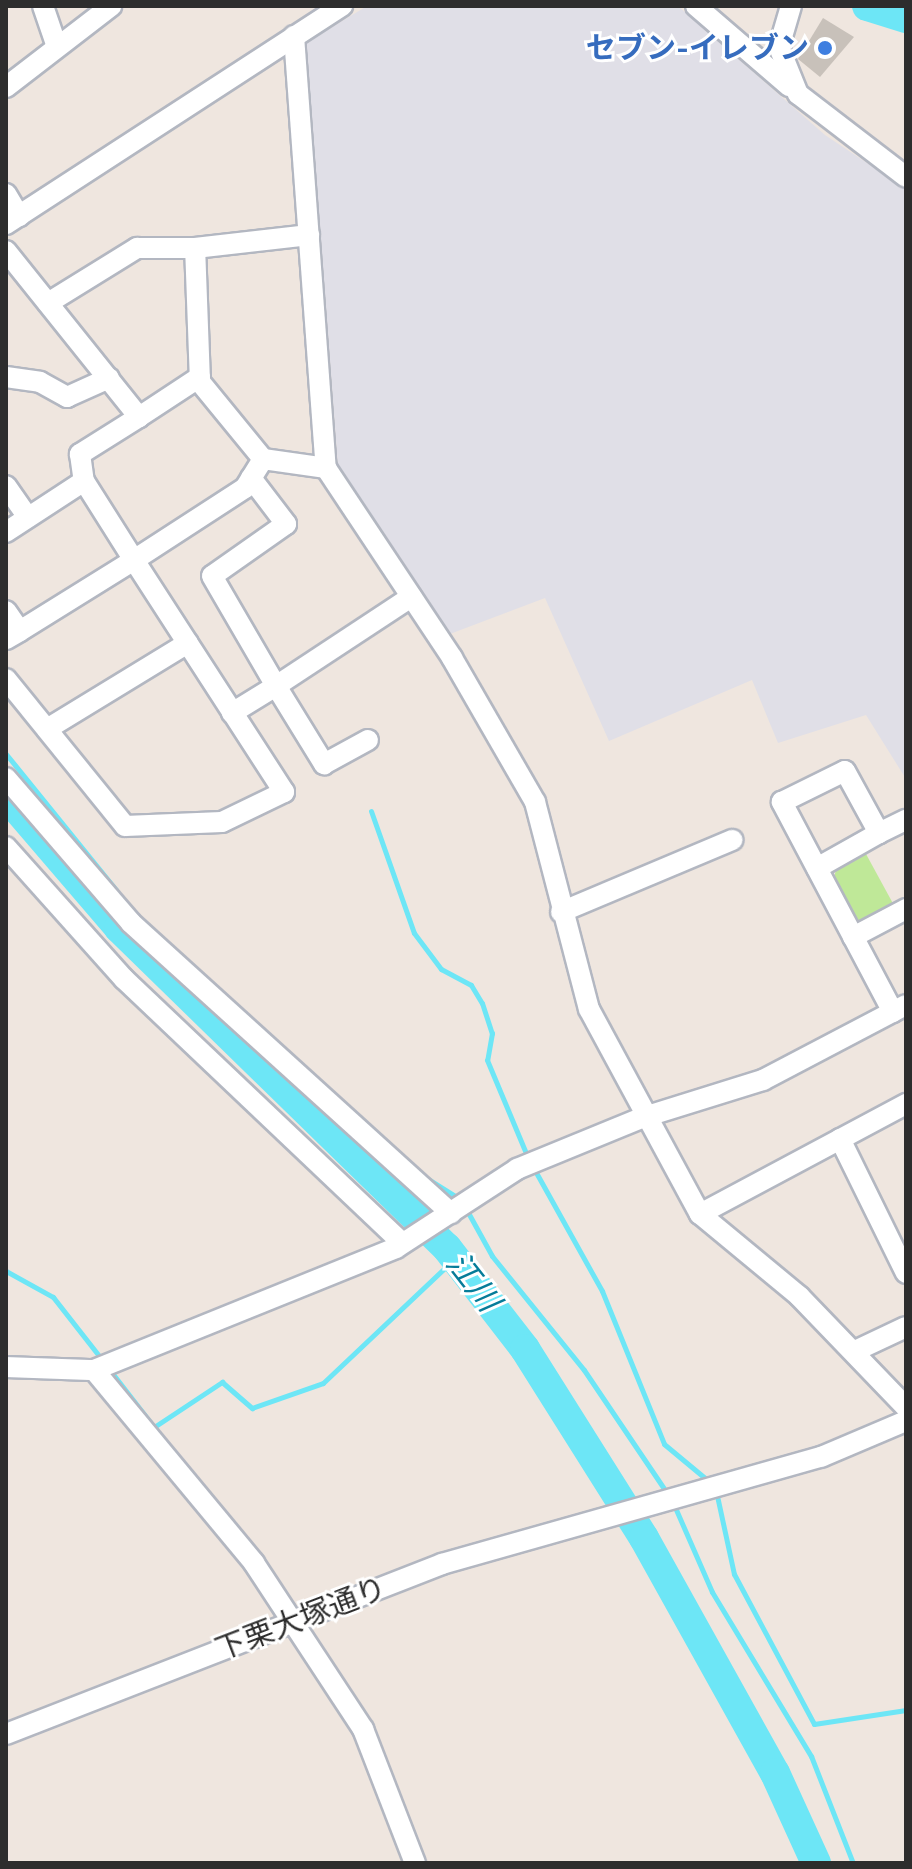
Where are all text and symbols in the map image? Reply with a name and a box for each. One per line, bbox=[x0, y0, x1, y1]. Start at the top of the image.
place label: セブン-イレブン bbox=[586, 30, 809, 66]
marker: セブン-イレブン bbox=[816, 39, 834, 57]
water label: 江川 bbox=[438, 1245, 508, 1319]
street label: 下栗大塚通り bbox=[211, 1570, 391, 1668]

